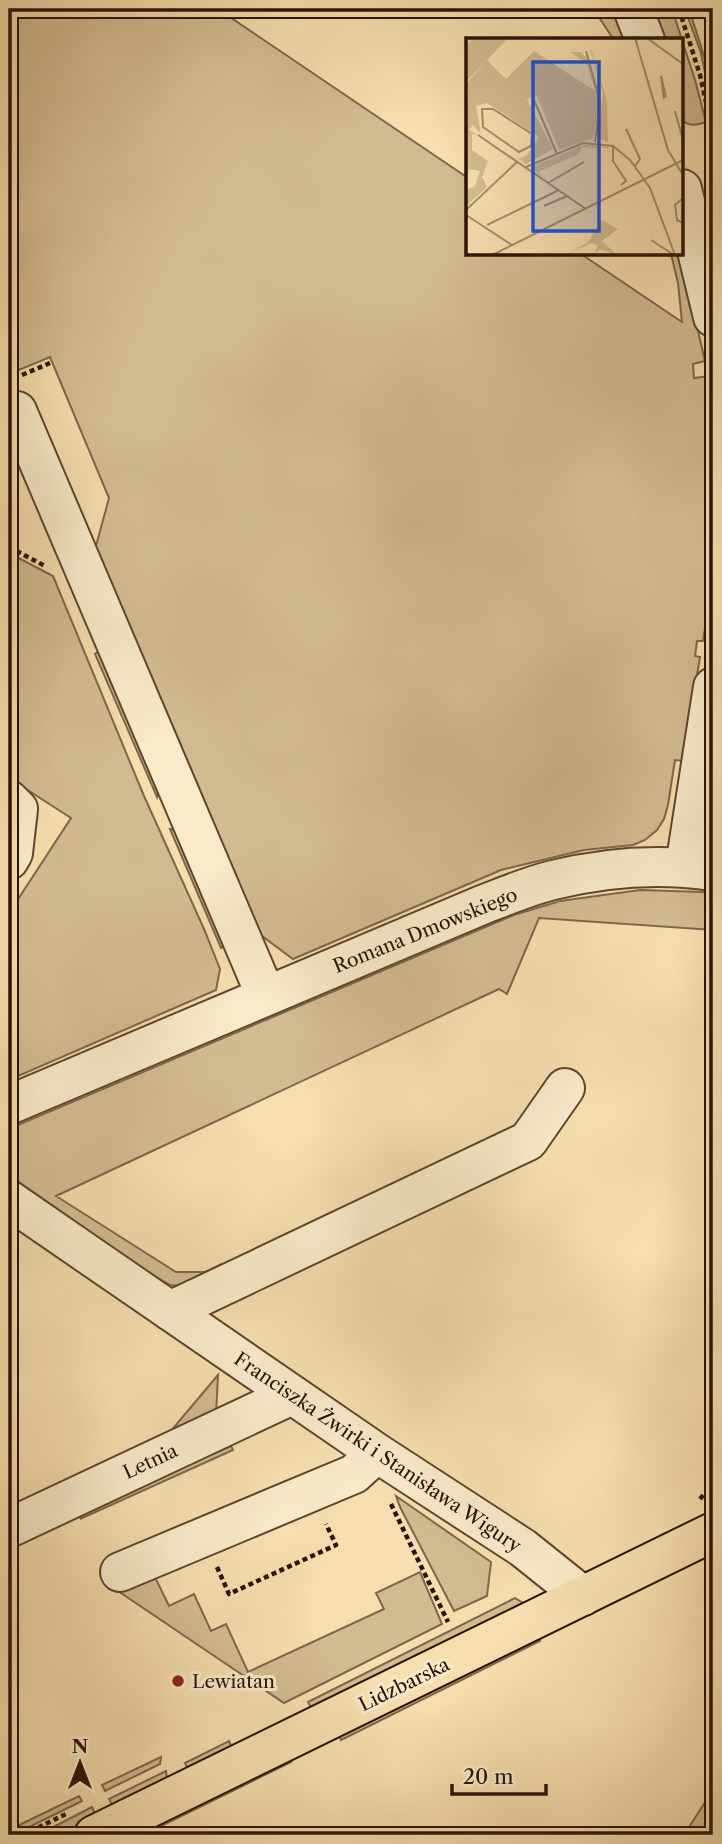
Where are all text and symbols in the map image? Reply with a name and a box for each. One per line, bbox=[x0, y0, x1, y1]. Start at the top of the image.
inset map bbox=[466, 38, 684, 256]
street label: Romana Dmowskiego bbox=[330, 883, 521, 978]
street label: Franciszka Żwirki i Stanisława Wigury bbox=[230, 1347, 526, 1558]
street label: Letnia bbox=[119, 1439, 181, 1484]
street label: Lidzbarska bbox=[355, 1653, 453, 1716]
place label: Lewiatan bbox=[192, 1670, 275, 1693]
marker: Lewiatan bbox=[170, 1673, 186, 1689]
north arrow bbox=[46, 1728, 116, 1798]
text: N bbox=[72, 1735, 88, 1758]
scale bar bbox=[452, 1753, 547, 1797]
text: 20 m bbox=[463, 1764, 514, 1789]

